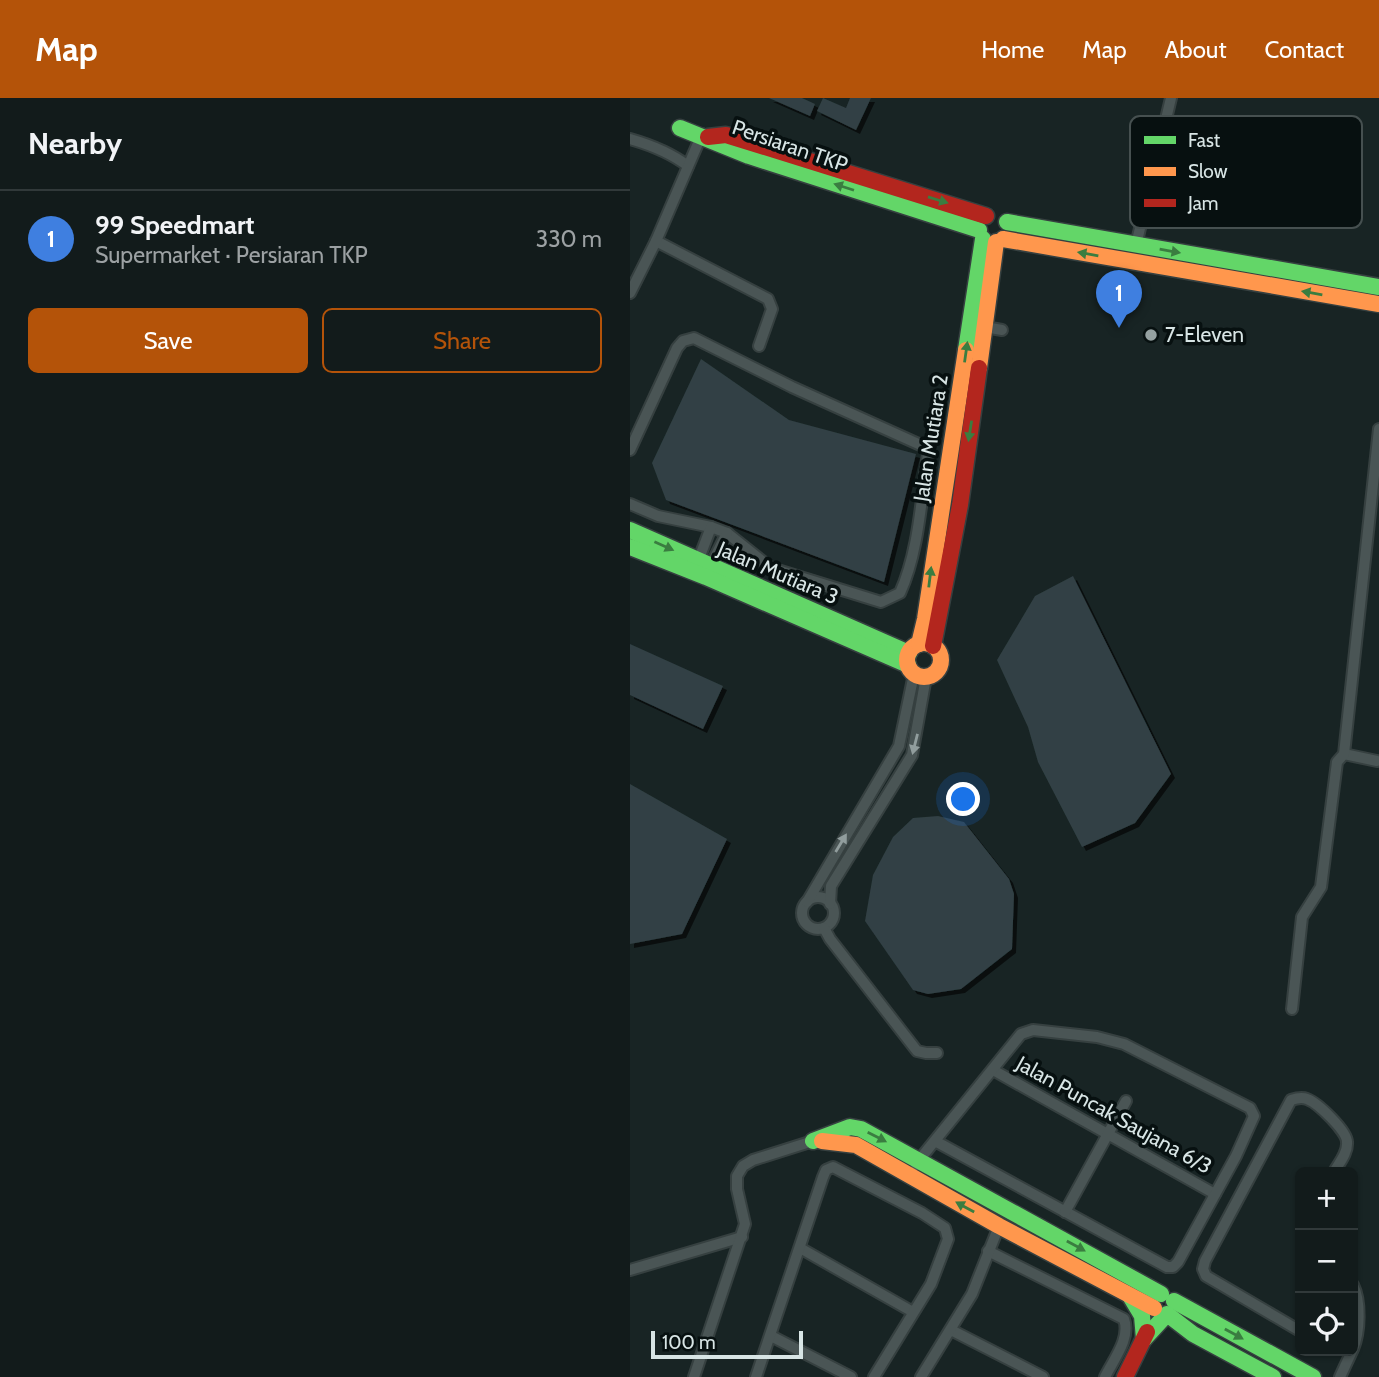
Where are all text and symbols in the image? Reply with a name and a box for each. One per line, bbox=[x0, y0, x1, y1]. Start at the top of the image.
text: Map bbox=[35, 29, 98, 69]
text: Home bbox=[981, 35, 1044, 64]
text: Map bbox=[1082, 35, 1127, 64]
text: About bbox=[1165, 35, 1227, 64]
text: Contact bbox=[1265, 35, 1344, 64]
street label: Persiaran TKP bbox=[729, 114, 851, 177]
legend bbox=[1130, 116, 1362, 228]
text: Nearby bbox=[28, 125, 122, 162]
text: Fast bbox=[1188, 129, 1221, 152]
text: Slow bbox=[1188, 160, 1228, 183]
one-way arrow bbox=[833, 181, 854, 191]
text: Jam bbox=[1187, 192, 1218, 215]
one-way arrow bbox=[927, 195, 948, 205]
text: 99 Speedmart bbox=[95, 209, 255, 241]
text: 1 bbox=[47, 225, 55, 253]
text: 330 m bbox=[536, 225, 602, 253]
text: Supermarket · Persiaran TKP bbox=[95, 241, 368, 269]
one-way arrow bbox=[1159, 246, 1181, 257]
one-way arrow bbox=[1076, 248, 1098, 259]
pin: 1 bbox=[1096, 270, 1142, 328]
one-way arrow bbox=[1301, 287, 1323, 298]
button: Save bbox=[28, 308, 308, 373]
button: Share bbox=[322, 308, 602, 373]
place label: 7-Eleven bbox=[1165, 322, 1244, 347]
marker: 7-Eleven bbox=[1143, 327, 1159, 343]
one-way arrow bbox=[961, 341, 972, 363]
street label: Jalan Mutiara 2 bbox=[908, 373, 953, 504]
one-way arrow bbox=[964, 420, 975, 442]
street label: Jalan Mutiara 3 bbox=[713, 535, 842, 609]
one-way arrow bbox=[654, 540, 674, 552]
one-way arrow bbox=[925, 566, 936, 588]
one-way arrow bbox=[909, 733, 920, 755]
your location bbox=[946, 782, 980, 816]
one-way arrow bbox=[835, 834, 848, 853]
street label: Jalan Puncak Saujana 6/3 bbox=[1011, 1050, 1216, 1180]
one-way arrow bbox=[867, 1130, 887, 1142]
map controls bbox=[1295, 1167, 1358, 1356]
button: + bbox=[1295, 1167, 1358, 1230]
one-way arrow bbox=[955, 1201, 974, 1213]
button: − bbox=[1295, 1230, 1358, 1293]
one-way arrow bbox=[1066, 1240, 1086, 1252]
button: locate bbox=[1295, 1293, 1358, 1356]
scale bar bbox=[651, 1328, 803, 1360]
one-way arrow bbox=[1224, 1328, 1244, 1340]
text: 100 m bbox=[662, 1331, 716, 1354]

